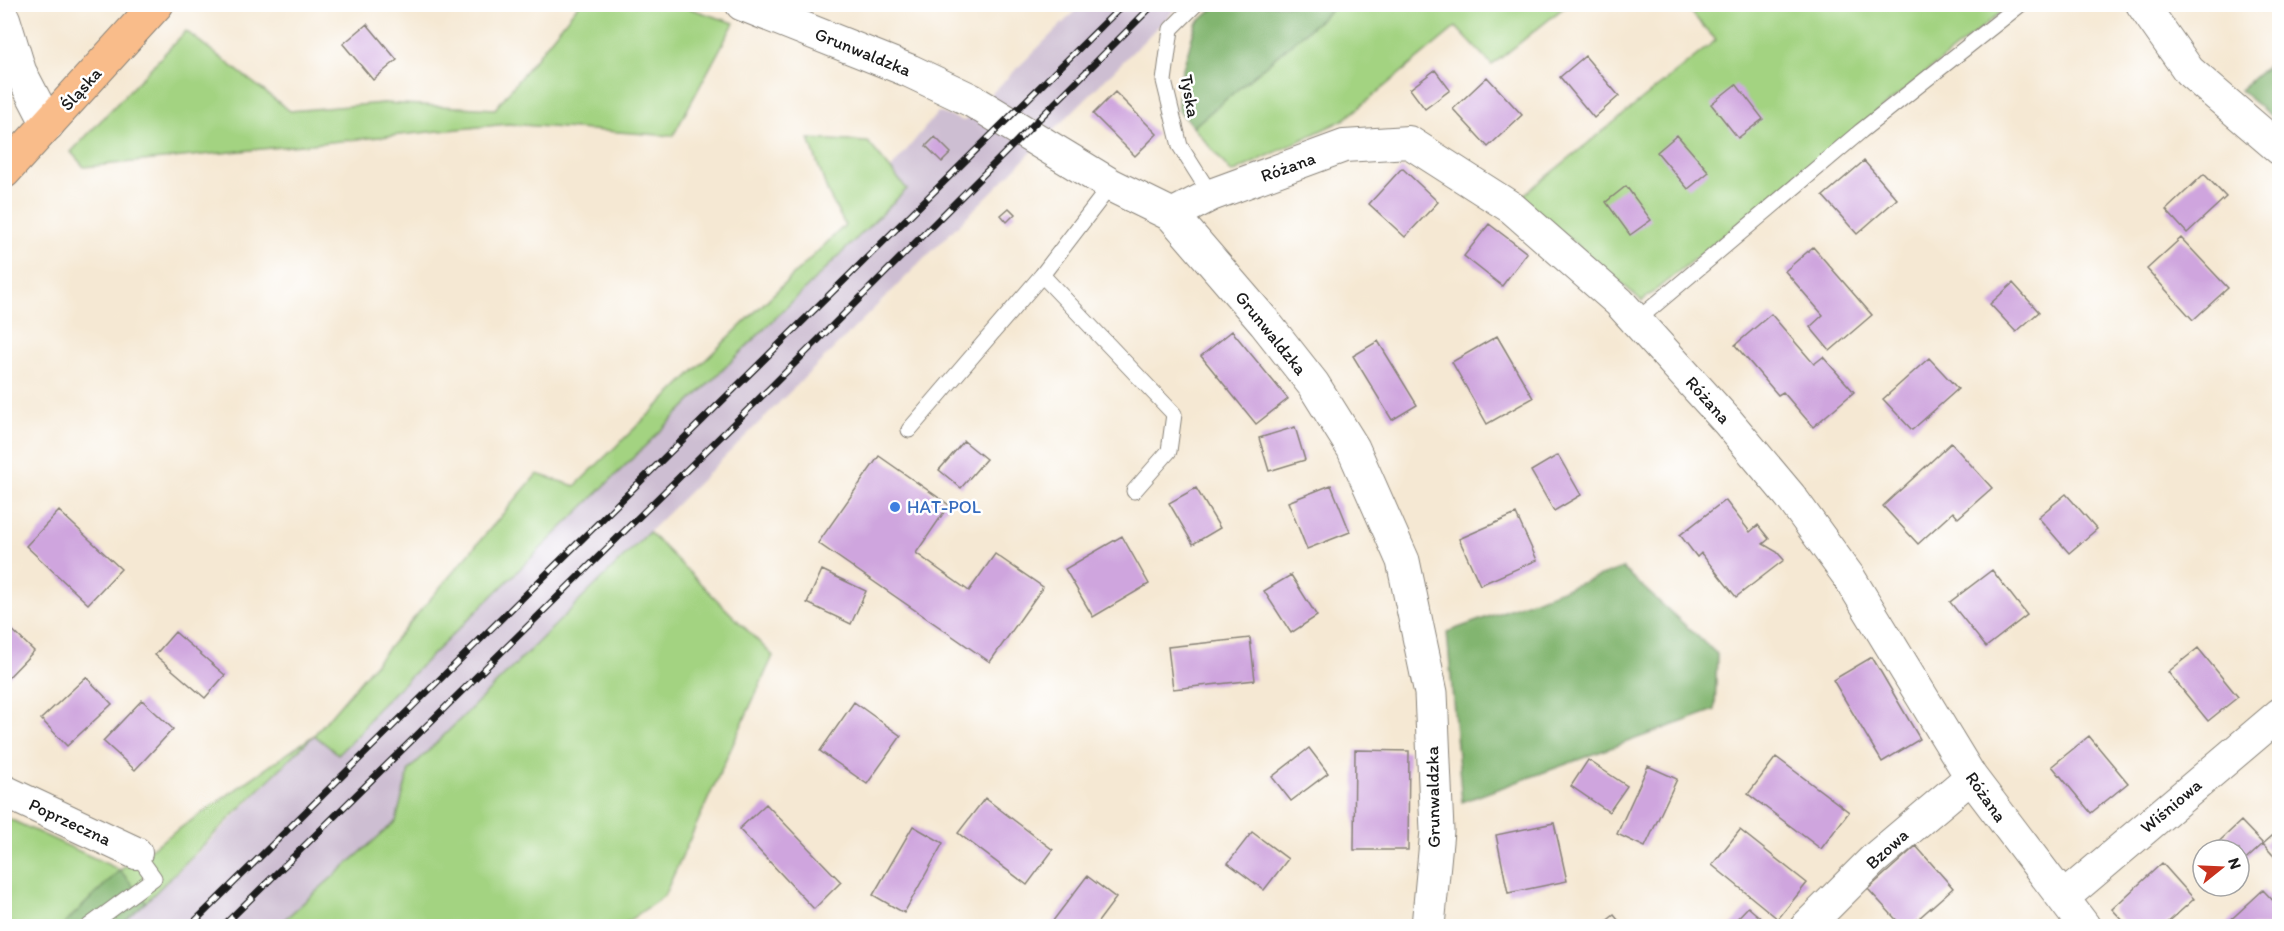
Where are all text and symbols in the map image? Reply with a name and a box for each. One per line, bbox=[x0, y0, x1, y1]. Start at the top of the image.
street label: Grunwaldzka bbox=[812, 23, 915, 82]
street label: Śląska bbox=[56, 62, 107, 115]
street label: Tyska bbox=[1175, 73, 1205, 120]
street label: Różana bbox=[1258, 147, 1318, 187]
street label: Grunwaldzka bbox=[1230, 286, 1312, 380]
street label: Różana bbox=[1681, 372, 1735, 428]
place label: HAT-POL bbox=[907, 496, 981, 518]
marker: HAT-POL bbox=[888, 500, 902, 514]
street label: Grunwaldzka bbox=[1421, 745, 1445, 848]
street label: Różana bbox=[1961, 768, 2011, 827]
street label: Wiśniowa bbox=[2136, 774, 2207, 838]
street label: Poprzeczna bbox=[25, 793, 115, 851]
street label: Bzowa bbox=[1861, 824, 1913, 874]
north arrow bbox=[2191, 838, 2251, 898]
text: N bbox=[2224, 855, 2245, 872]

